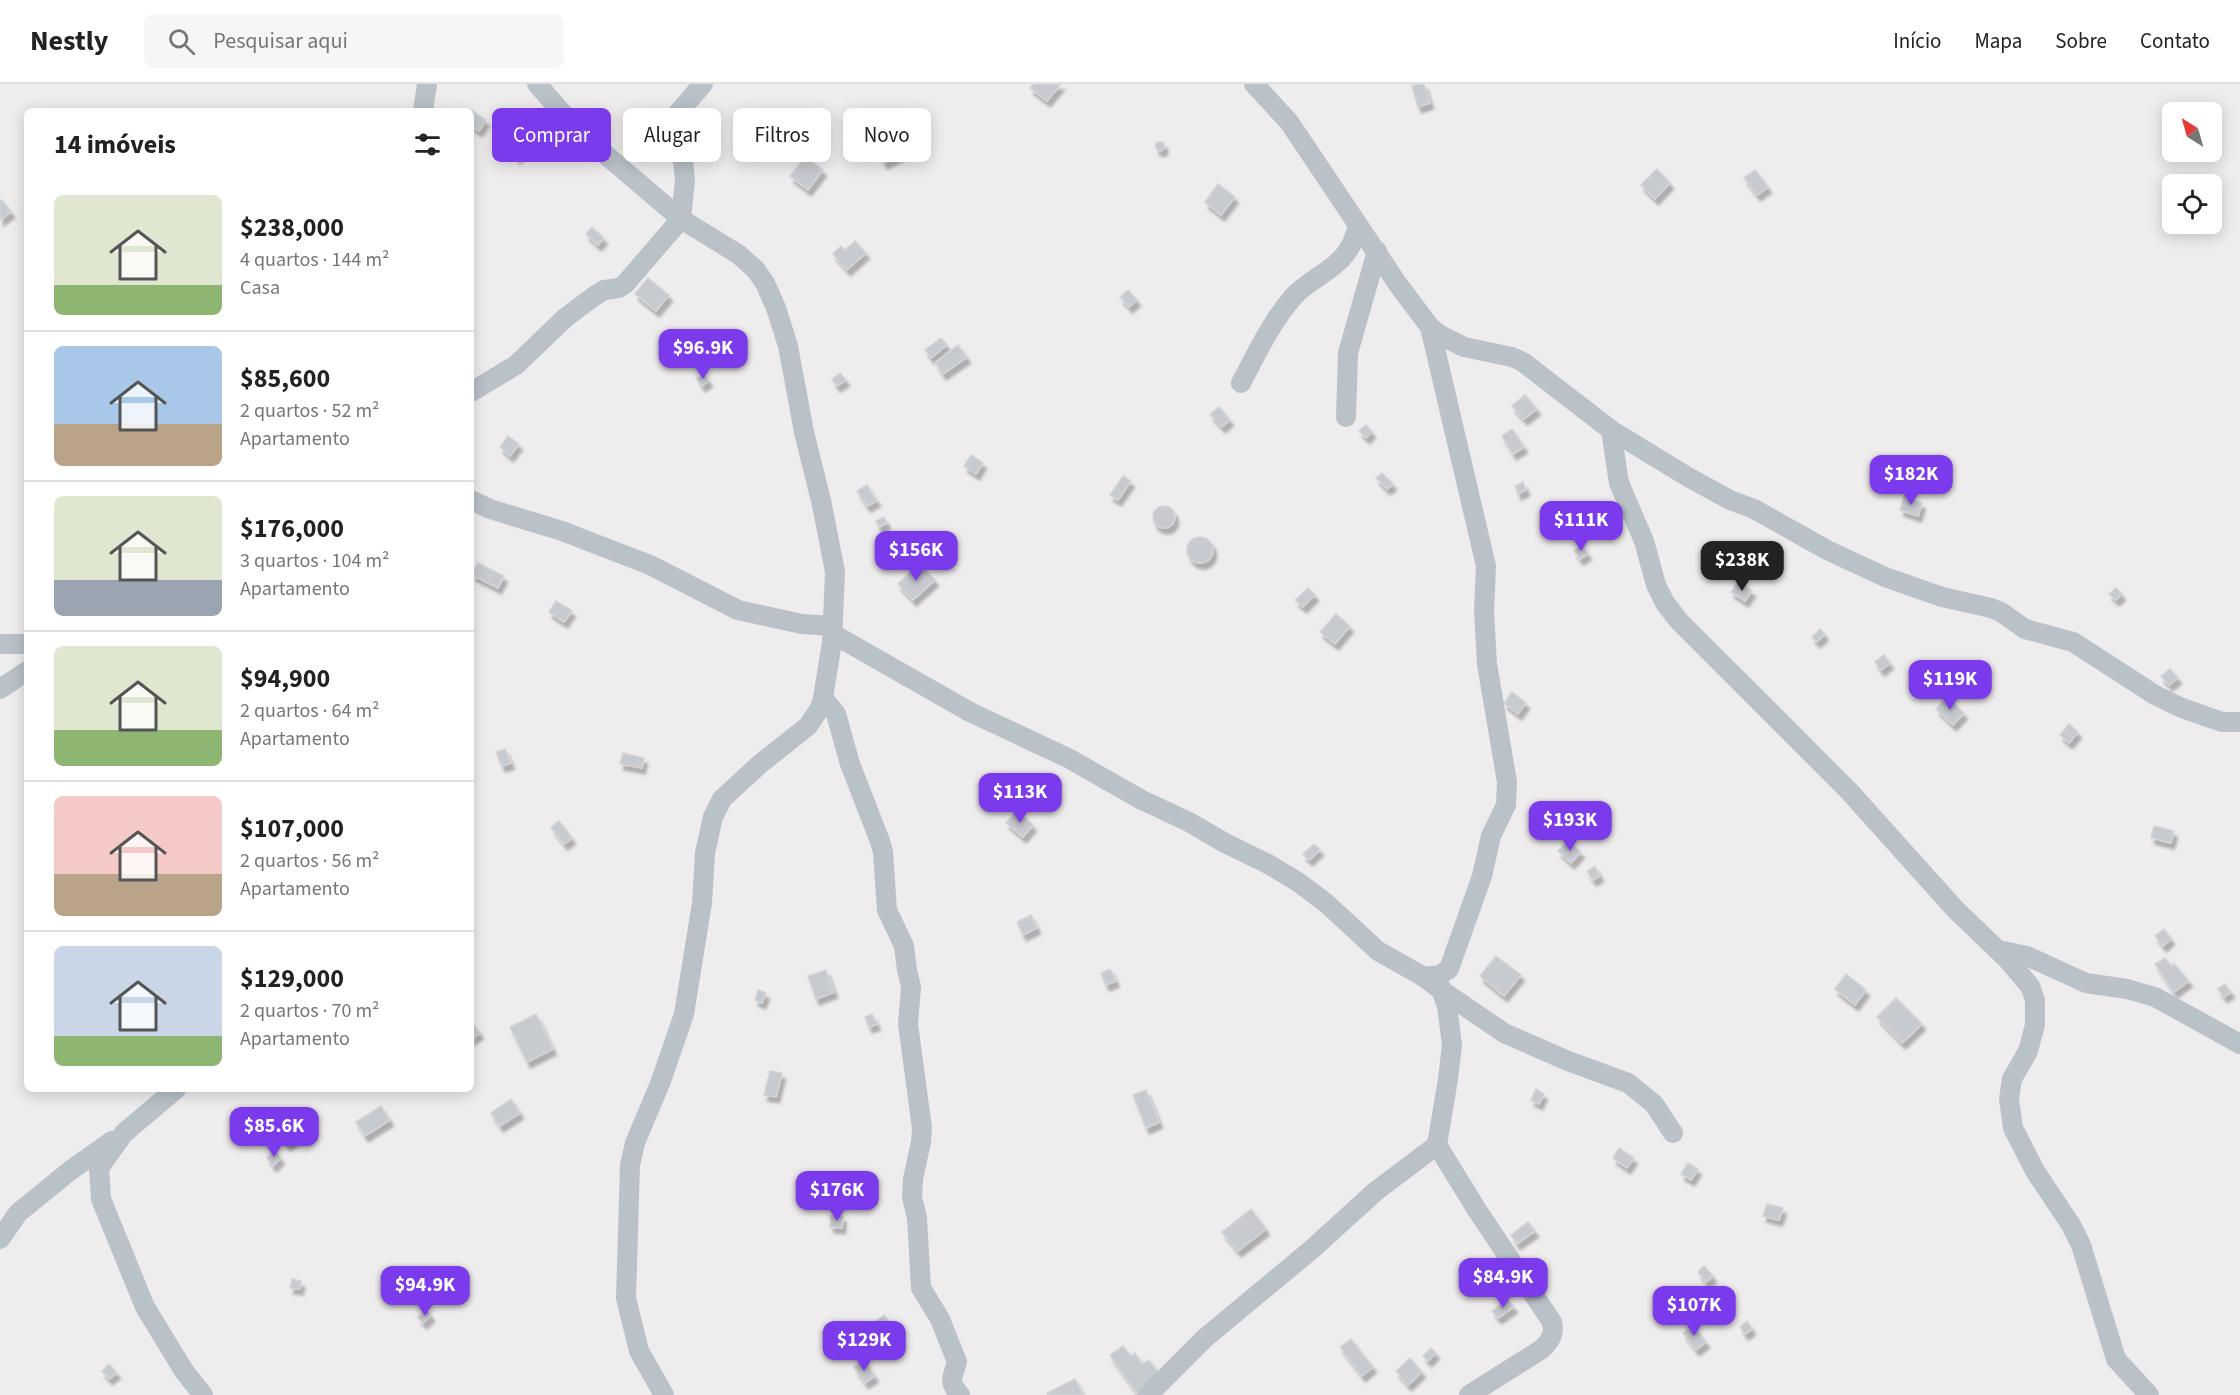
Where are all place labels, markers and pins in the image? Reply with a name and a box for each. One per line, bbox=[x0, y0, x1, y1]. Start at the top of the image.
pin: $96.9K bbox=[654, 329, 752, 380]
pin: $182K bbox=[1869, 455, 1953, 506]
pin: $111K bbox=[1539, 501, 1623, 552]
pin: $156K bbox=[874, 531, 958, 582]
pin: $238K bbox=[1700, 541, 1784, 592]
pin: $119K bbox=[1908, 660, 1992, 711]
pin: $113K bbox=[978, 773, 1062, 824]
pin: $193K bbox=[1528, 801, 1612, 852]
pin: $85.6K bbox=[225, 1107, 323, 1158]
pin: $176K bbox=[795, 1171, 879, 1222]
pin: $84.9K bbox=[1454, 1258, 1552, 1309]
pin: $94.9K bbox=[376, 1266, 474, 1317]
pin: $107K bbox=[1652, 1286, 1736, 1337]
pin: $129K bbox=[822, 1321, 906, 1372]

